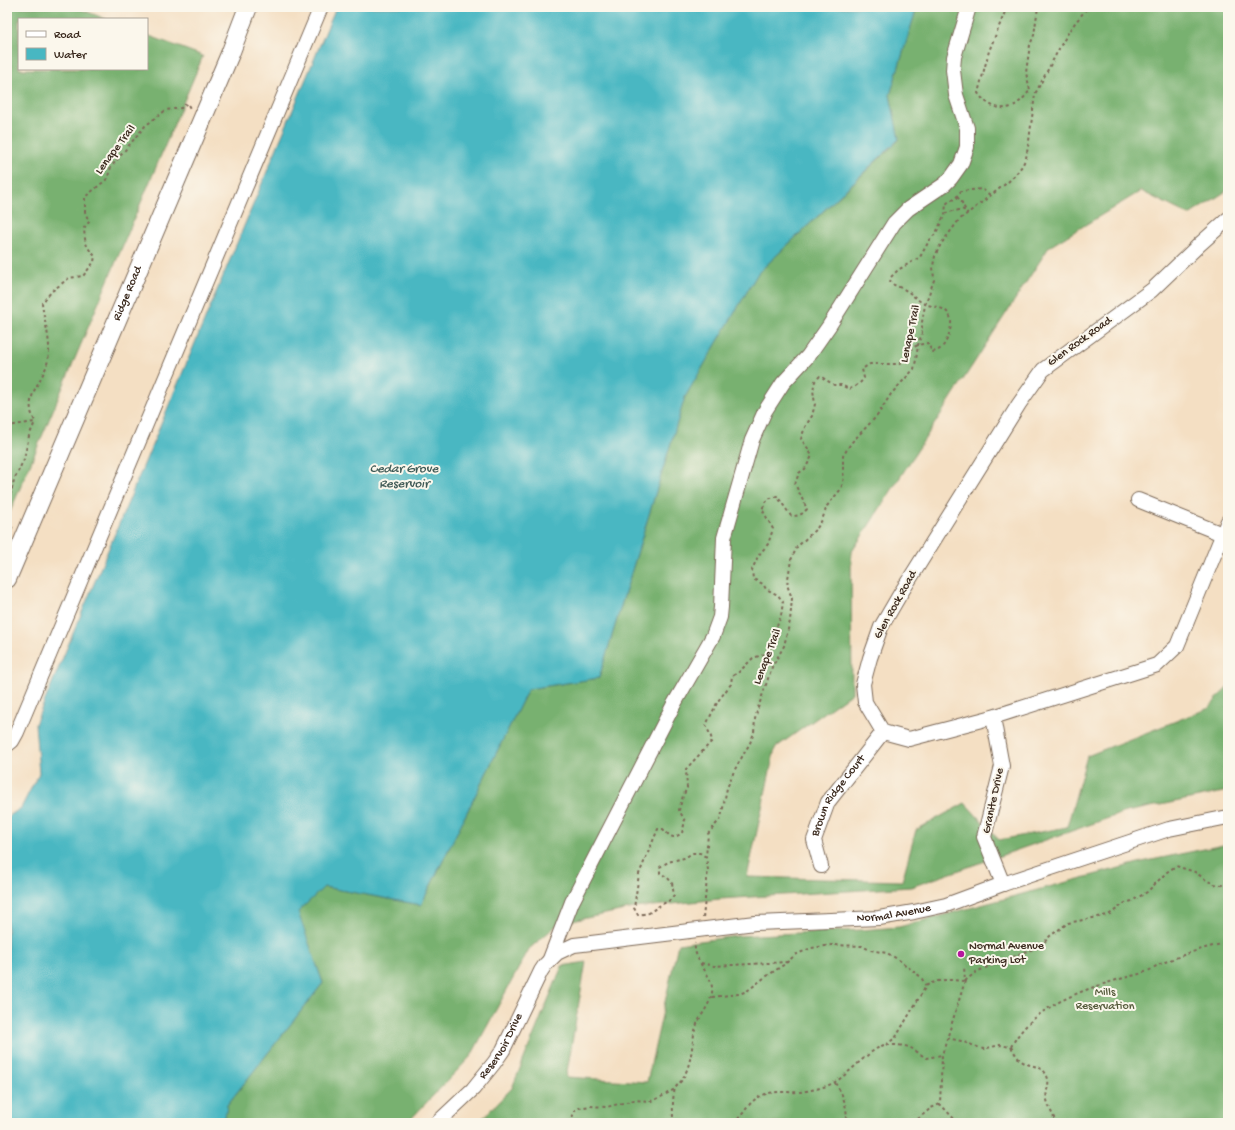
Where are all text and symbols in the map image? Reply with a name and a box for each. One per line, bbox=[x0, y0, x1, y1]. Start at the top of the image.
legend bbox=[18, 18, 148, 70]
text: Road bbox=[54, 29, 81, 43]
text: Water bbox=[54, 49, 88, 63]
street label: Lenape Trail bbox=[93, 122, 139, 178]
street label: Ridge Road bbox=[110, 263, 146, 323]
street label: Lenape Trail bbox=[898, 304, 924, 364]
street label: Glen Rock Road bbox=[1045, 313, 1116, 370]
water label: Cedar Grove Reservoir bbox=[370, 462, 439, 492]
street label: Glen Rock Road bbox=[871, 568, 921, 642]
street label: Lenape Trail bbox=[751, 627, 785, 687]
street label: Brown Ridge Court bbox=[809, 752, 870, 839]
street label: Granite Drive bbox=[980, 766, 1008, 835]
street label: Normal Avenue bbox=[856, 901, 933, 926]
place label: Normal Avenue Parking Lot bbox=[968, 940, 1045, 968]
marker: Normal Avenue Parking Lot bbox=[956, 949, 966, 959]
park label: Mills Reservation bbox=[1076, 986, 1135, 1014]
street label: Reservoir Drive bbox=[476, 1011, 527, 1082]

